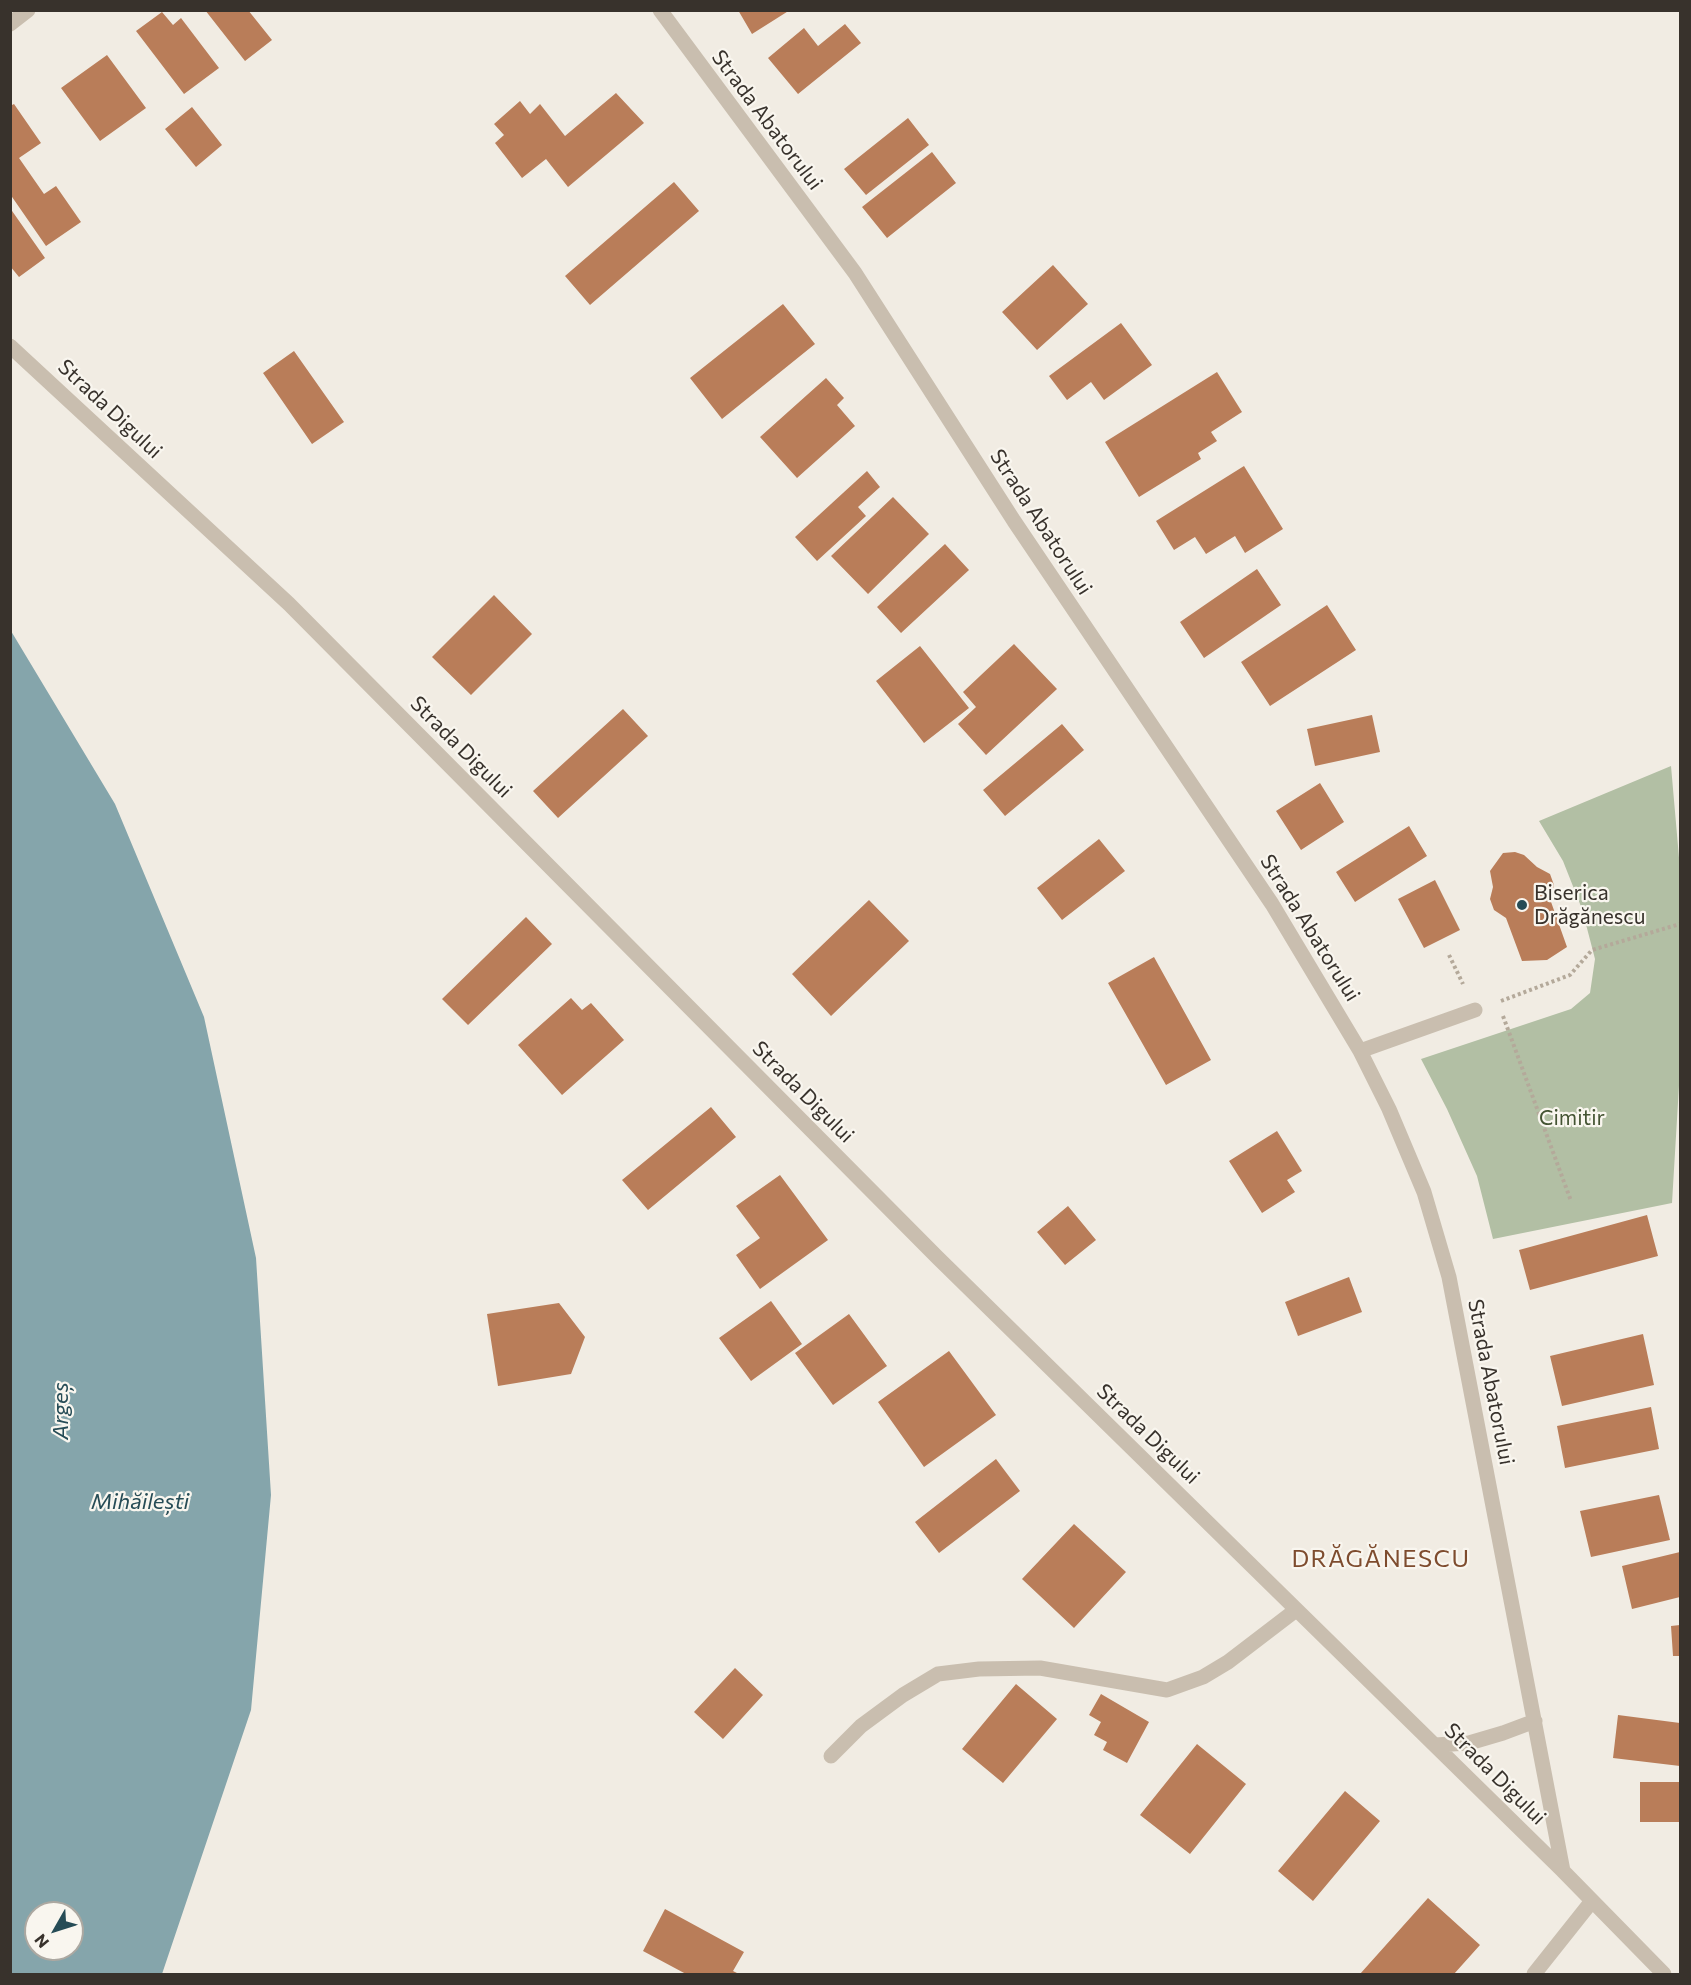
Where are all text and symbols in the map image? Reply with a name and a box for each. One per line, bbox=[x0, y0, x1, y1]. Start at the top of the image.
street label: Strada Abatorului bbox=[706, 45, 828, 195]
street label: Strada Digului bbox=[53, 354, 167, 464]
street label: Strada Abatorului bbox=[985, 444, 1097, 600]
street label: Strada Digului bbox=[405, 691, 517, 803]
street label: Strada Abatorului bbox=[1255, 850, 1365, 1006]
place label: Biserica Drăgănescu bbox=[1534, 880, 1645, 930]
marker: Biserica Drăgănescu bbox=[1515, 898, 1529, 912]
street label: Strada Digului bbox=[747, 1036, 859, 1148]
park label: Cimitir bbox=[1539, 1105, 1605, 1131]
street label: Strada Abatorului bbox=[1463, 1297, 1519, 1467]
street label: Strada Digului bbox=[1091, 1379, 1205, 1489]
water label: Argeș bbox=[48, 1382, 74, 1440]
water label: Mihăilești bbox=[91, 1489, 189, 1515]
district label: DRĂGĂNESCU bbox=[1291, 1545, 1471, 1573]
street label: Strada Digului bbox=[1439, 1718, 1551, 1830]
north arrow bbox=[24, 1901, 84, 1961]
text: N bbox=[30, 1931, 52, 1952]

